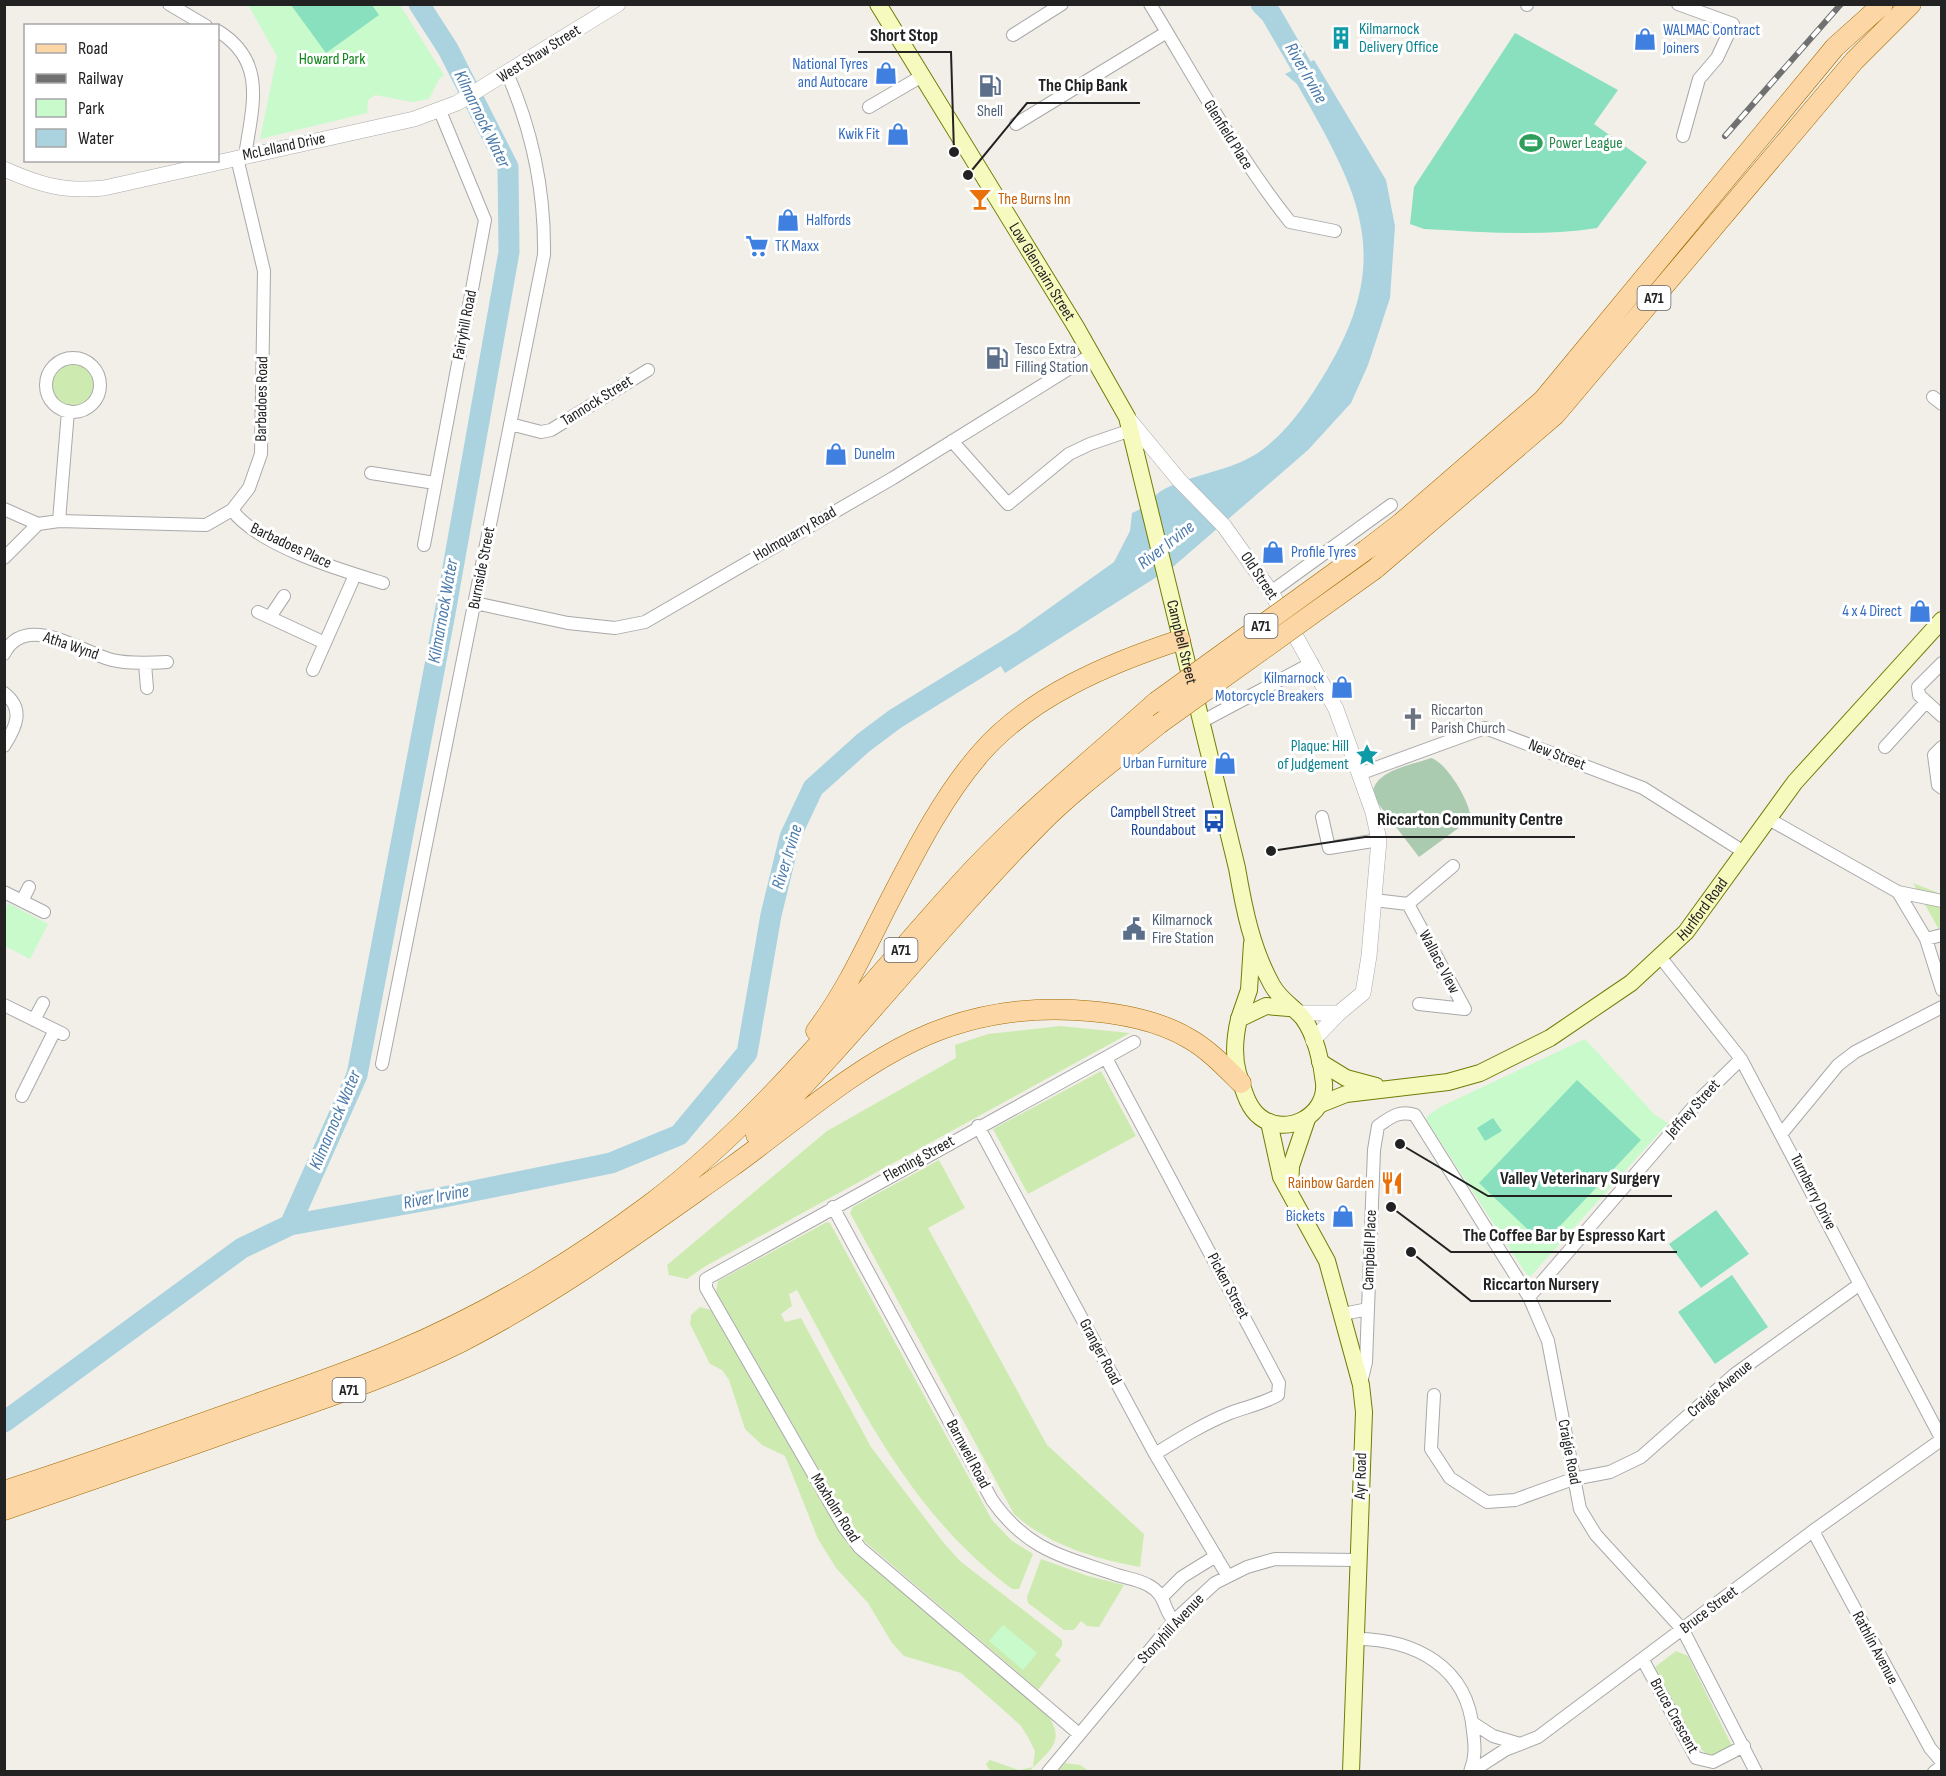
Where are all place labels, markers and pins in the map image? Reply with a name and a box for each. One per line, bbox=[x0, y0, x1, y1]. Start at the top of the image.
callout: Short Stop bbox=[858, 16, 951, 52]
place label: Kilmarnock Delivery Office bbox=[1359, 20, 1438, 57]
place label: WALMAC Contract Joiners bbox=[1662, 21, 1760, 58]
building icon: Kilmarnock Delivery Office bbox=[1328, 25, 1354, 51]
shop icon: WALMAC Contract Joiners bbox=[1632, 26, 1658, 52]
place label: National Tyres and Autocare bbox=[792, 55, 868, 92]
shop icon: National Tyres and Autocare bbox=[873, 60, 899, 86]
callout: The Chip Bank bbox=[1027, 67, 1140, 103]
fuel station icon: Shell bbox=[977, 73, 1003, 99]
place label: Shell bbox=[977, 102, 1003, 121]
shop icon: Kwik Fit bbox=[885, 121, 911, 147]
place label: Kwik Fit bbox=[838, 125, 880, 144]
sports icon: Power League bbox=[1518, 130, 1544, 156]
place label: Power League bbox=[1549, 134, 1623, 153]
bar icon: The Burns Inn bbox=[967, 186, 993, 212]
place label: The Burns Inn bbox=[998, 190, 1071, 209]
shop icon: Halfords bbox=[775, 207, 801, 233]
place label: Halfords bbox=[806, 211, 851, 230]
supermarket icon: TK Maxx bbox=[744, 233, 770, 259]
place label: TK Maxx bbox=[775, 237, 819, 256]
place label: Tesco Extra Filling Station bbox=[1015, 340, 1088, 377]
fuel station icon: Tesco Extra Filling Station bbox=[984, 345, 1010, 371]
shop icon: Dunelm bbox=[823, 441, 849, 467]
place label: Dunelm bbox=[854, 445, 895, 464]
shop icon: Profile Tyres bbox=[1260, 539, 1286, 565]
place label: Profile Tyres bbox=[1291, 543, 1356, 562]
shop icon: 4 x 4 Direct bbox=[1907, 598, 1933, 624]
place label: 4 x 4 Direct bbox=[1842, 602, 1902, 621]
place label: Kilmarnock Motorcycle Breakers bbox=[1215, 669, 1324, 706]
shop icon: Kilmarnock Motorcycle Breakers bbox=[1329, 674, 1355, 700]
place label: Riccarton Parish Church bbox=[1431, 701, 1505, 738]
church icon: Riccarton Parish Church bbox=[1400, 706, 1426, 732]
place label: Plaque: Hill of Judgement bbox=[1277, 737, 1349, 774]
place icon: Plaque: Hill of Judgement bbox=[1354, 742, 1380, 768]
shop icon: Urban Furniture bbox=[1212, 750, 1238, 776]
place label: Urban Furniture bbox=[1123, 754, 1207, 773]
callout: Riccarton Community Centre bbox=[1365, 801, 1575, 837]
place label: Campbell Street Roundabout bbox=[1110, 803, 1196, 840]
bus stop icon: Campbell Street Roundabout bbox=[1201, 808, 1227, 834]
place label: Kilmarnock Fire Station bbox=[1152, 911, 1214, 948]
public building icon: Kilmarnock Fire Station bbox=[1121, 916, 1147, 942]
callout: Valley Veterinary Surgery bbox=[1488, 1160, 1672, 1196]
restaurant icon: Rainbow Garden bbox=[1379, 1170, 1405, 1196]
place label: Rainbow Garden bbox=[1288, 1174, 1374, 1193]
shop icon: Bickets bbox=[1330, 1203, 1356, 1229]
place label: Bickets bbox=[1286, 1207, 1325, 1226]
callout: The Coffee Bar by Espresso Kart bbox=[1451, 1216, 1677, 1252]
callout: Riccarton Nursery bbox=[1471, 1265, 1611, 1301]

